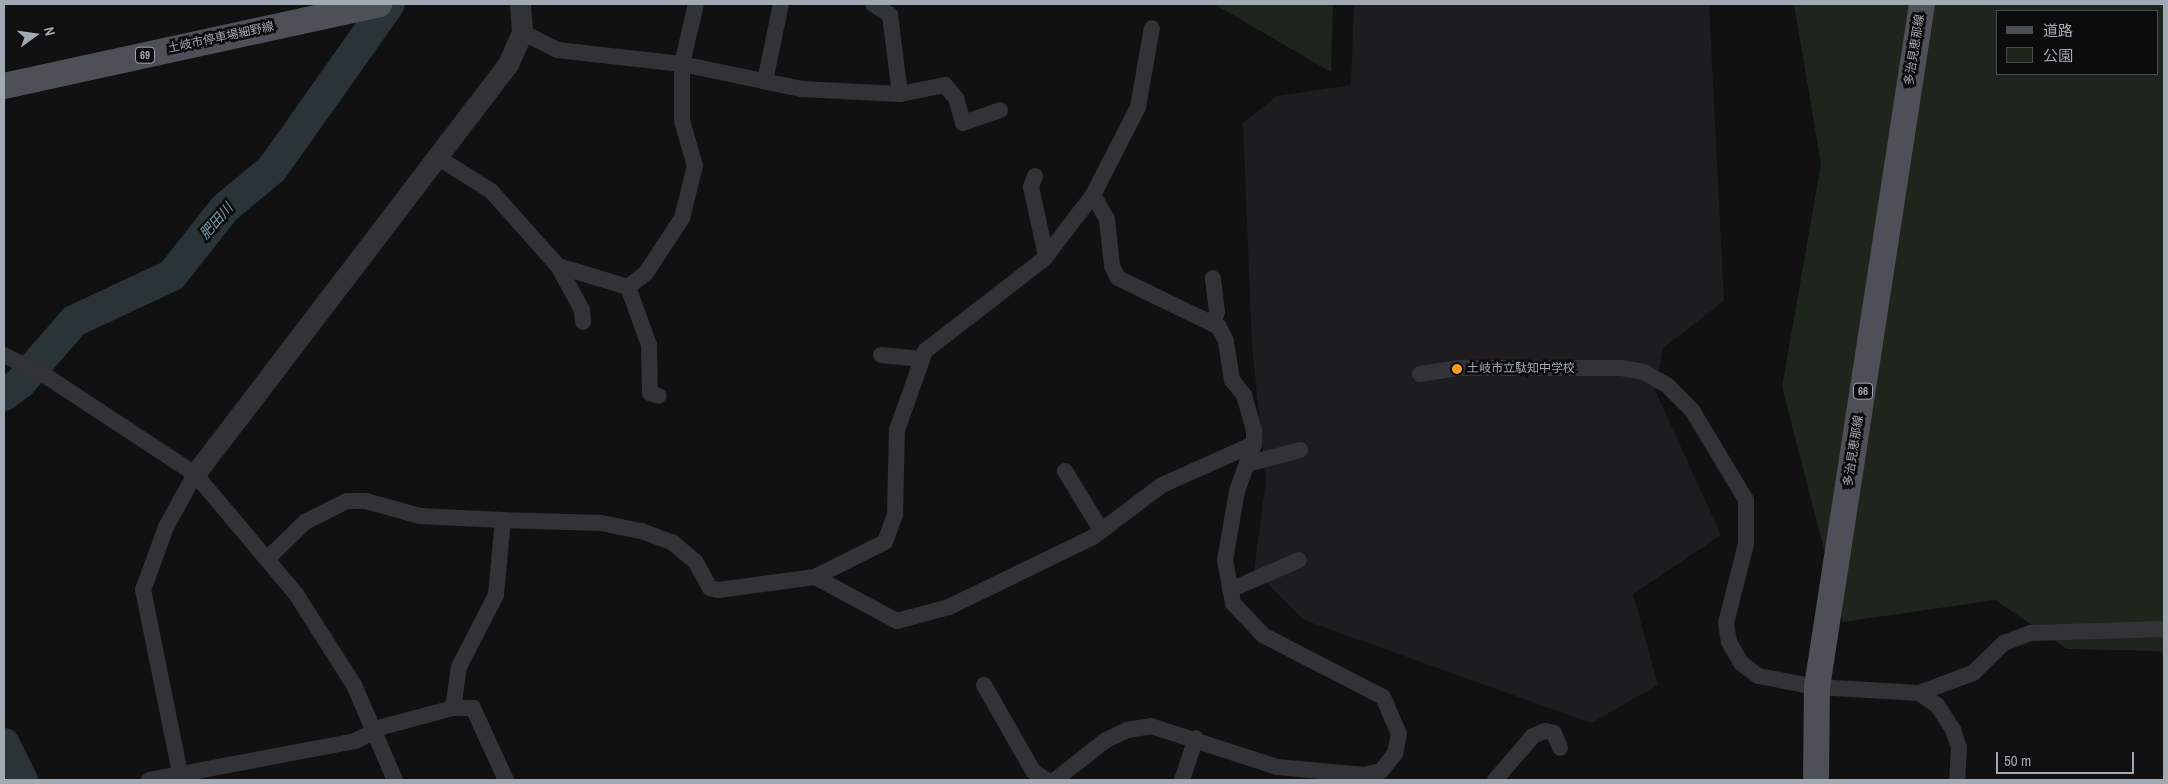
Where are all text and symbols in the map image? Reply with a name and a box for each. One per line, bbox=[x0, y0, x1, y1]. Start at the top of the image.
north arrow bbox=[10, 10, 60, 60]
legend bbox=[1996, 10, 2158, 75]
street label: 多治見恵那線 bbox=[1902, 13, 1928, 87]
street label: 土岐市停車場細野線 bbox=[167, 20, 275, 56]
text: 道路 bbox=[2043, 20, 2073, 41]
text: N bbox=[40, 25, 59, 38]
text: 公園 bbox=[2043, 45, 2073, 66]
road number: 69 bbox=[134, 46, 156, 64]
water label: 肥田川 bbox=[196, 200, 236, 242]
place label: 土岐市立駄知中学校 bbox=[1467, 362, 1575, 376]
marker: 土岐市立駄知中学校 bbox=[1451, 363, 1463, 375]
road number: 66 bbox=[1852, 382, 1874, 400]
street label: 多治見恵那線 bbox=[1841, 414, 1867, 488]
scale bar bbox=[1998, 742, 2136, 774]
text: 50 m bbox=[2004, 750, 2031, 771]

